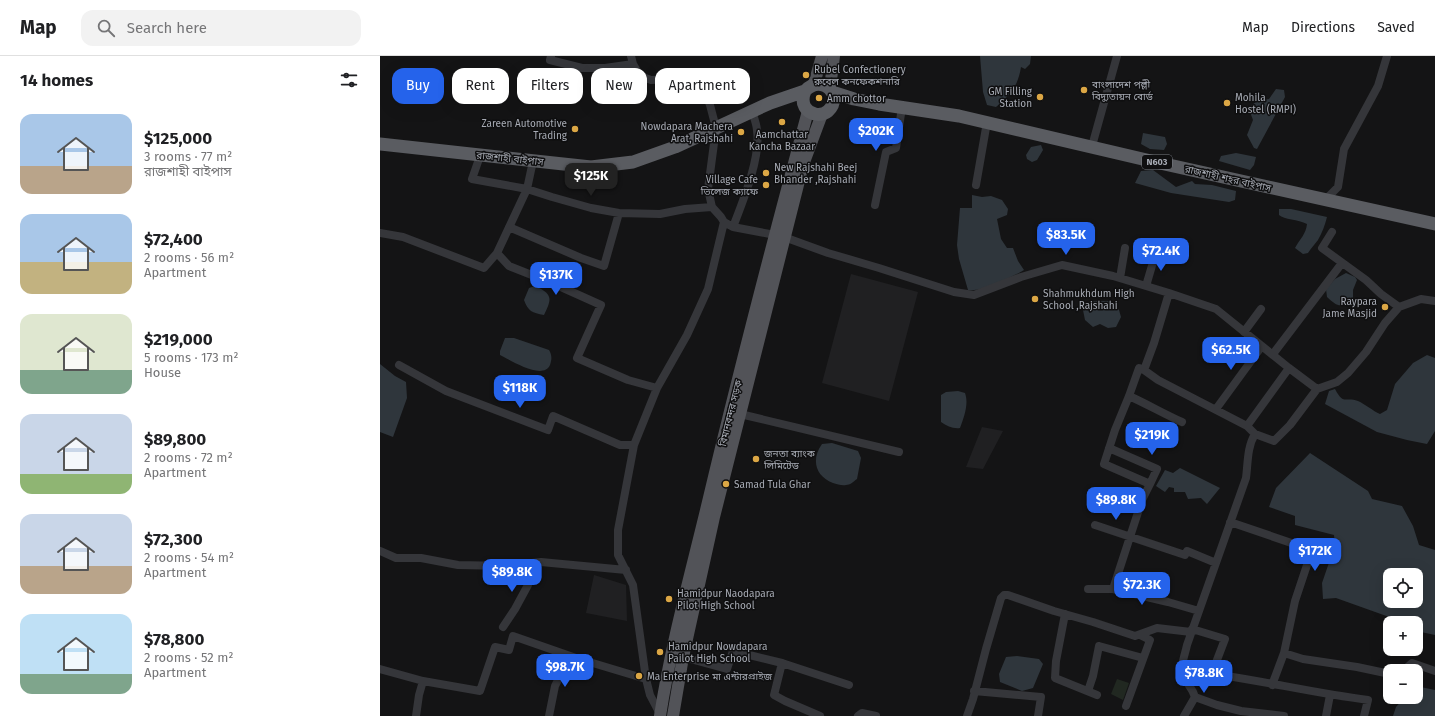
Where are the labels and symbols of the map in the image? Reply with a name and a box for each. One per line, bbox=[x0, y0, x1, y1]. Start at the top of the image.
place label: Rubel Confectionery রুবেল কনফেকশনারি bbox=[813, 64, 906, 88]
marker: Rubel Confectionery রুবেল কনফেকশনারি bbox=[801, 70, 811, 80]
place label: বাংলাদেশ পল্লী বিদ্যুতায়ন বোর্ড bbox=[1091, 79, 1154, 103]
marker: বাংলাদেশ পল্লী বিদ্যুতায়ন বোর্ড bbox=[1079, 85, 1089, 95]
place label: GM Filling Station bbox=[988, 86, 1033, 110]
marker: GM Filling Station bbox=[1035, 92, 1045, 102]
place label: Mohila Hostel (RMPI) bbox=[1235, 92, 1296, 116]
marker: Amm chottor bbox=[814, 93, 824, 103]
place label: Amm chottor bbox=[827, 93, 886, 105]
marker: Mohila Hostel (RMPI) bbox=[1222, 98, 1232, 108]
marker: Aamchattar Kancha Bazaar bbox=[777, 117, 787, 127]
place label: Zareen Automotive Trading bbox=[482, 118, 568, 142]
pin: $202K bbox=[848, 118, 904, 152]
place label: Nowdapara Machera Arat, Rajshahi bbox=[641, 121, 733, 145]
marker: Zareen Automotive Trading bbox=[570, 124, 580, 134]
marker: Nowdapara Machera Arat, Rajshahi bbox=[736, 127, 746, 137]
place label: Aamchattar Kancha Bazaar bbox=[749, 129, 815, 153]
street label: রাজশাহী বাইপাস bbox=[475, 149, 545, 169]
road number: N603 bbox=[1142, 155, 1172, 169]
place label: New Rajshahi Beej Bhander ,Rajshahi bbox=[774, 162, 857, 186]
pin: $125K bbox=[563, 163, 619, 197]
street label: রাজশাহী শহর বাইপাস bbox=[1183, 163, 1273, 195]
marker: New Rajshahi Beej Bhander ,Rajshahi bbox=[761, 168, 771, 178]
place label: Village Cafe ভিলেজ ক্যাফে bbox=[700, 174, 759, 198]
marker: Village Cafe ভিলেজ ক্যাফে bbox=[761, 180, 771, 190]
pin: $83.5K bbox=[1033, 222, 1099, 256]
pin: $72.4K bbox=[1128, 238, 1194, 272]
pin: $137K bbox=[528, 262, 584, 296]
place label: Shahmukhdum High School ,Rajshahi bbox=[1043, 288, 1135, 312]
marker: Shahmukhdum High School ,Rajshahi bbox=[1030, 294, 1040, 304]
place label: Raypara Jame Masjid bbox=[1322, 296, 1377, 320]
marker: Raypara Jame Masjid bbox=[1380, 302, 1390, 312]
pin: $62.5K bbox=[1198, 337, 1264, 371]
pin: $118K bbox=[492, 375, 548, 409]
street label: বিমানবন্দর সড়ক bbox=[717, 378, 745, 449]
pin: $219K bbox=[1124, 422, 1180, 456]
place label: জনতা ব্যাংক লিমিটেড bbox=[763, 448, 816, 472]
marker: জনতা ব্যাংক লিমিটেড bbox=[751, 454, 761, 464]
marker: Samad Tula Ghar bbox=[721, 479, 731, 489]
place label: Samad Tula Ghar bbox=[734, 479, 811, 491]
pin: $89.8K bbox=[1083, 487, 1149, 521]
pin: $172K bbox=[1287, 538, 1343, 572]
pin: $89.8K bbox=[479, 559, 545, 593]
pin: $72.3K bbox=[1109, 572, 1175, 606]
place label: Hamidpur Naodapara Pilot High School bbox=[677, 588, 775, 612]
marker: Hamidpur Naodapara Pilot High School bbox=[664, 594, 674, 604]
place label: Hamidpur Nowdapara Pailot High School bbox=[668, 641, 767, 665]
marker: Hamidpur Nowdapara Pailot High School bbox=[655, 647, 665, 657]
pin: $98.7K bbox=[532, 654, 598, 688]
pin: $78.8K bbox=[1171, 660, 1237, 694]
marker: Ma Enterprise মা এন্টারপ্রাইজ bbox=[634, 671, 644, 681]
place label: Ma Enterprise মা এন্টারপ্রাইজ bbox=[647, 671, 772, 683]

